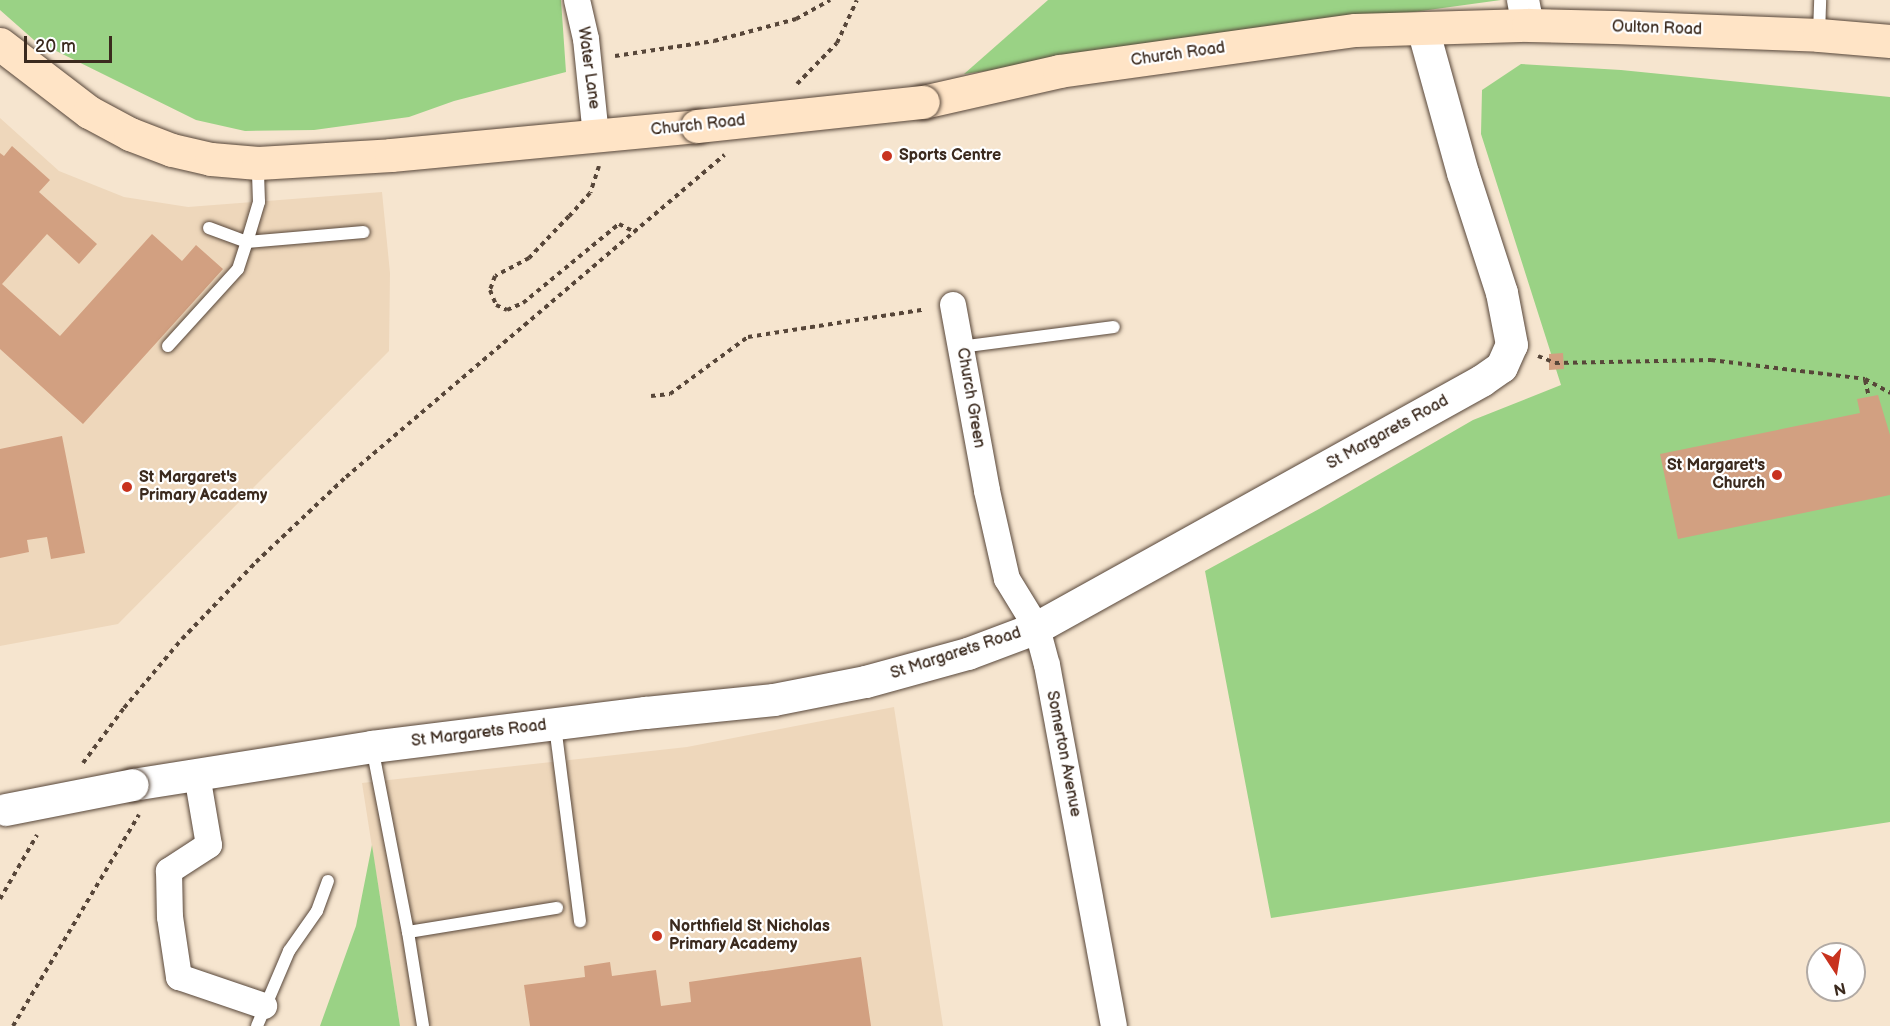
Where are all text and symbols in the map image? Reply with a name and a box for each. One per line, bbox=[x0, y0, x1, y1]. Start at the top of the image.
street label: Oulton Road bbox=[1612, 18, 1702, 40]
scale bar bbox=[27, 24, 116, 62]
street label: Water Lane bbox=[573, 26, 603, 110]
text: 20 m bbox=[35, 36, 76, 57]
street label: Church Road bbox=[1130, 39, 1226, 71]
street label: Church Road bbox=[650, 111, 746, 141]
place label: Sports Centre bbox=[899, 146, 1001, 166]
marker: Sports Centre bbox=[880, 149, 894, 163]
street label: Church Green bbox=[952, 346, 988, 450]
street label: St Margarets Road bbox=[1324, 392, 1452, 474]
place label: St Margaret's Church bbox=[1667, 456, 1765, 494]
place label: St Margaret's Primary Academy bbox=[139, 468, 268, 506]
marker: St Margaret's Church bbox=[1770, 468, 1784, 482]
marker: St Margaret's Primary Academy bbox=[120, 480, 134, 494]
street label: St Margarets Road bbox=[888, 624, 1024, 684]
street label: Somerton Avenue bbox=[1041, 689, 1085, 819]
street label: St Margarets Road bbox=[410, 716, 548, 752]
place label: Northfield St Nicholas Primary Academy bbox=[669, 917, 830, 955]
marker: Northfield St Nicholas Primary Academy bbox=[650, 929, 664, 943]
north arrow bbox=[1806, 942, 1866, 1002]
text: N bbox=[1832, 978, 1847, 999]

